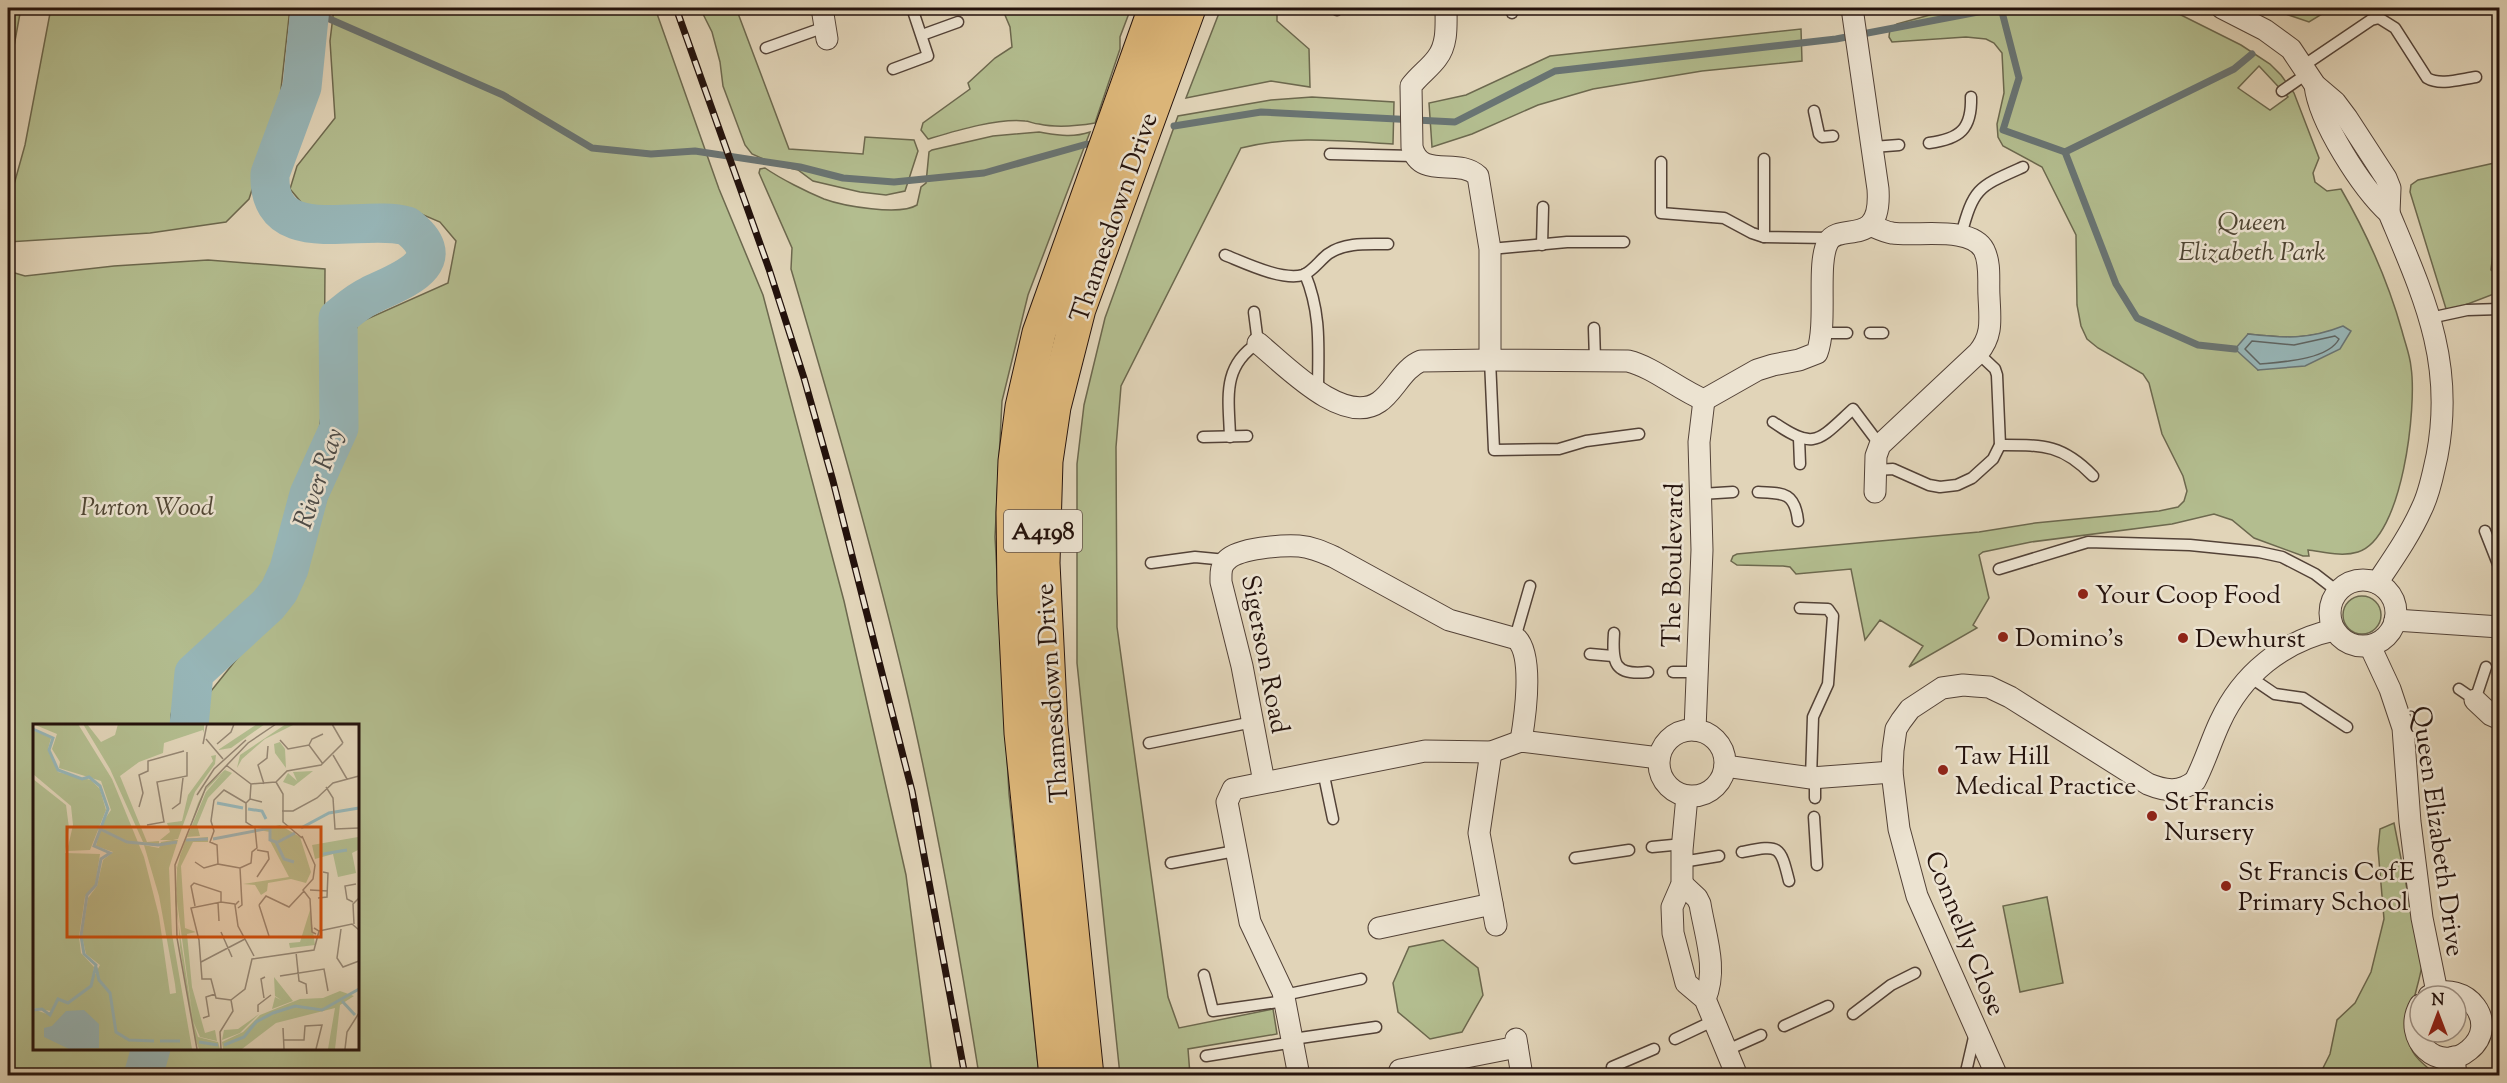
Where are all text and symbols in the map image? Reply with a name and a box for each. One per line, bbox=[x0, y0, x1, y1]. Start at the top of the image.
street label: Thamesdown Drive bbox=[1062, 108, 1169, 328]
park label: Queen Elizabeth Park bbox=[2178, 205, 2326, 272]
water label: River Ray bbox=[285, 423, 356, 534]
street label: The Boulevard bbox=[1655, 482, 1694, 648]
park label: Purton Wood bbox=[80, 490, 214, 527]
road number: A4198 bbox=[1004, 510, 1082, 552]
street label: Sigerson Road bbox=[1230, 572, 1297, 737]
place label: Your Coop Food bbox=[2095, 578, 2281, 615]
street label: Thamesdown Drive bbox=[1027, 582, 1080, 804]
marker: Your Coop Food bbox=[2076, 587, 2090, 601]
place label: Domino's bbox=[2015, 621, 2124, 658]
place label: Dewhurst bbox=[2195, 622, 2306, 659]
marker: Domino's bbox=[1996, 630, 2010, 644]
marker: Dewhurst bbox=[2176, 631, 2190, 645]
street label: Queen Elizabeth Drive bbox=[2401, 704, 2472, 959]
inset map bbox=[33, 724, 358, 1050]
place label: Taw Hill Medical Practice bbox=[1955, 739, 2136, 806]
marker: Taw Hill Medical Practice bbox=[1936, 763, 1950, 777]
place label: St Francis Nursery bbox=[2164, 785, 2274, 852]
marker: St Francis Nursery bbox=[2145, 809, 2159, 823]
street label: Connelly Close bbox=[1914, 846, 2013, 1022]
place label: St Francis CofE Primary School bbox=[2238, 855, 2415, 922]
marker: St Francis CofE Primary School bbox=[2219, 879, 2233, 893]
north arrow bbox=[2408, 984, 2468, 1044]
text: N bbox=[2432, 990, 2445, 1013]

